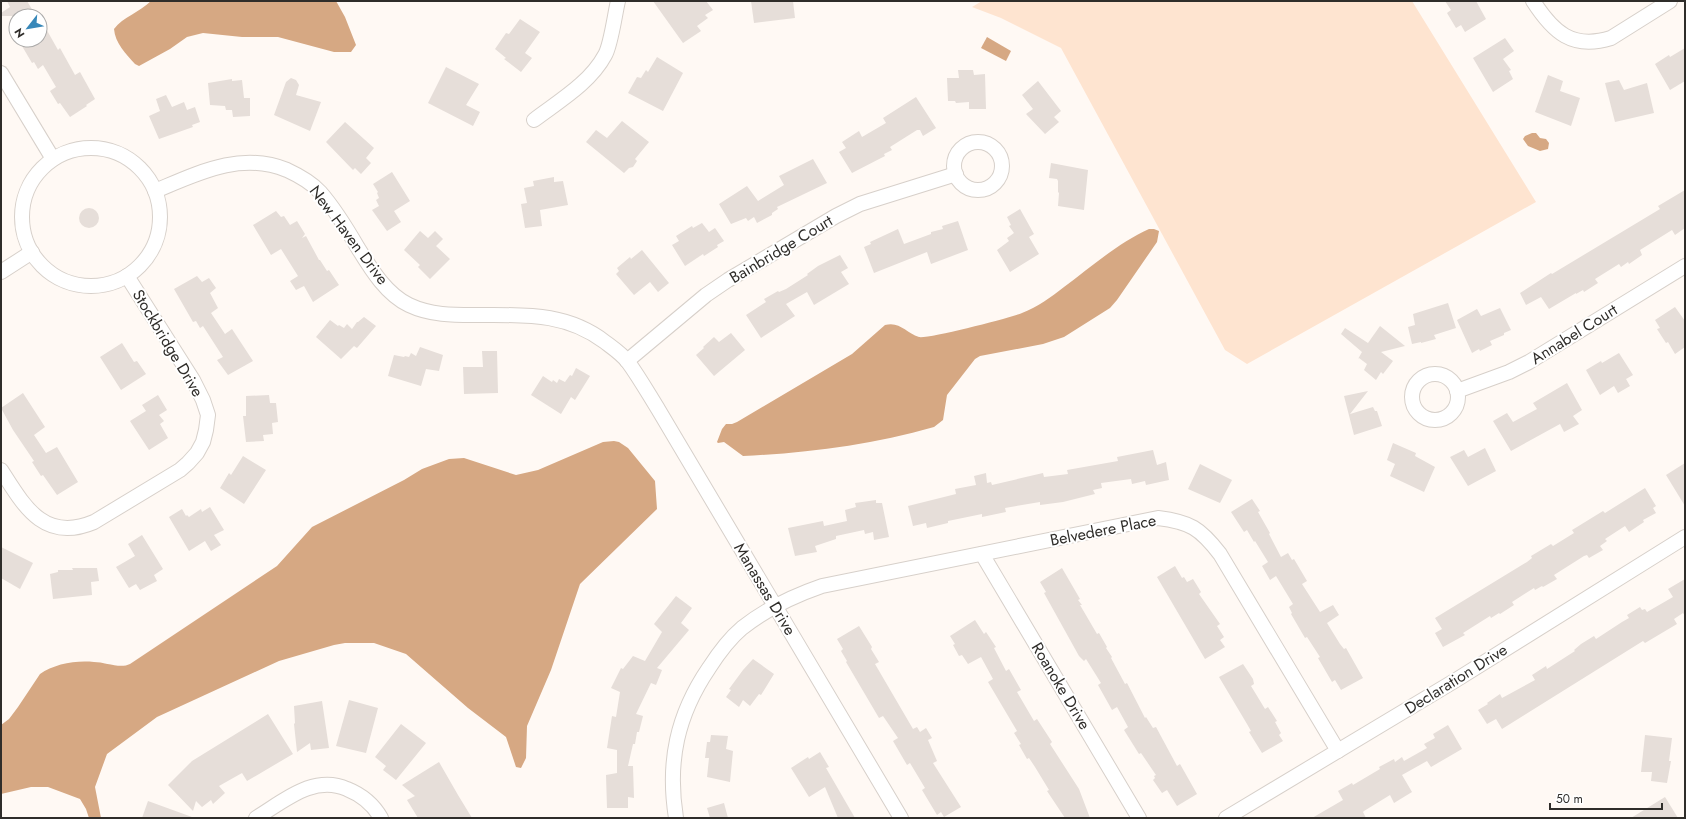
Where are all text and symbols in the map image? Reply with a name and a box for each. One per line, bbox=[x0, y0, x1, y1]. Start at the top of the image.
north arrow bbox=[8, 8, 48, 48]
text: N bbox=[10, 25, 29, 41]
street label: New Haven Drive bbox=[304, 181, 394, 289]
street label: Bainbridge Court bbox=[725, 209, 837, 289]
street label: Stockbridge Drive bbox=[127, 285, 209, 401]
street label: Annabel Court bbox=[1526, 298, 1622, 370]
street label: Belvedere Place bbox=[1048, 508, 1158, 552]
street label: Manassas Drive bbox=[728, 538, 802, 640]
street label: Roanoke Drive bbox=[1026, 638, 1096, 734]
street label: Declaration Drive bbox=[1400, 638, 1512, 720]
scale bar bbox=[1550, 785, 1662, 811]
text: 50 m bbox=[1556, 790, 1583, 808]

